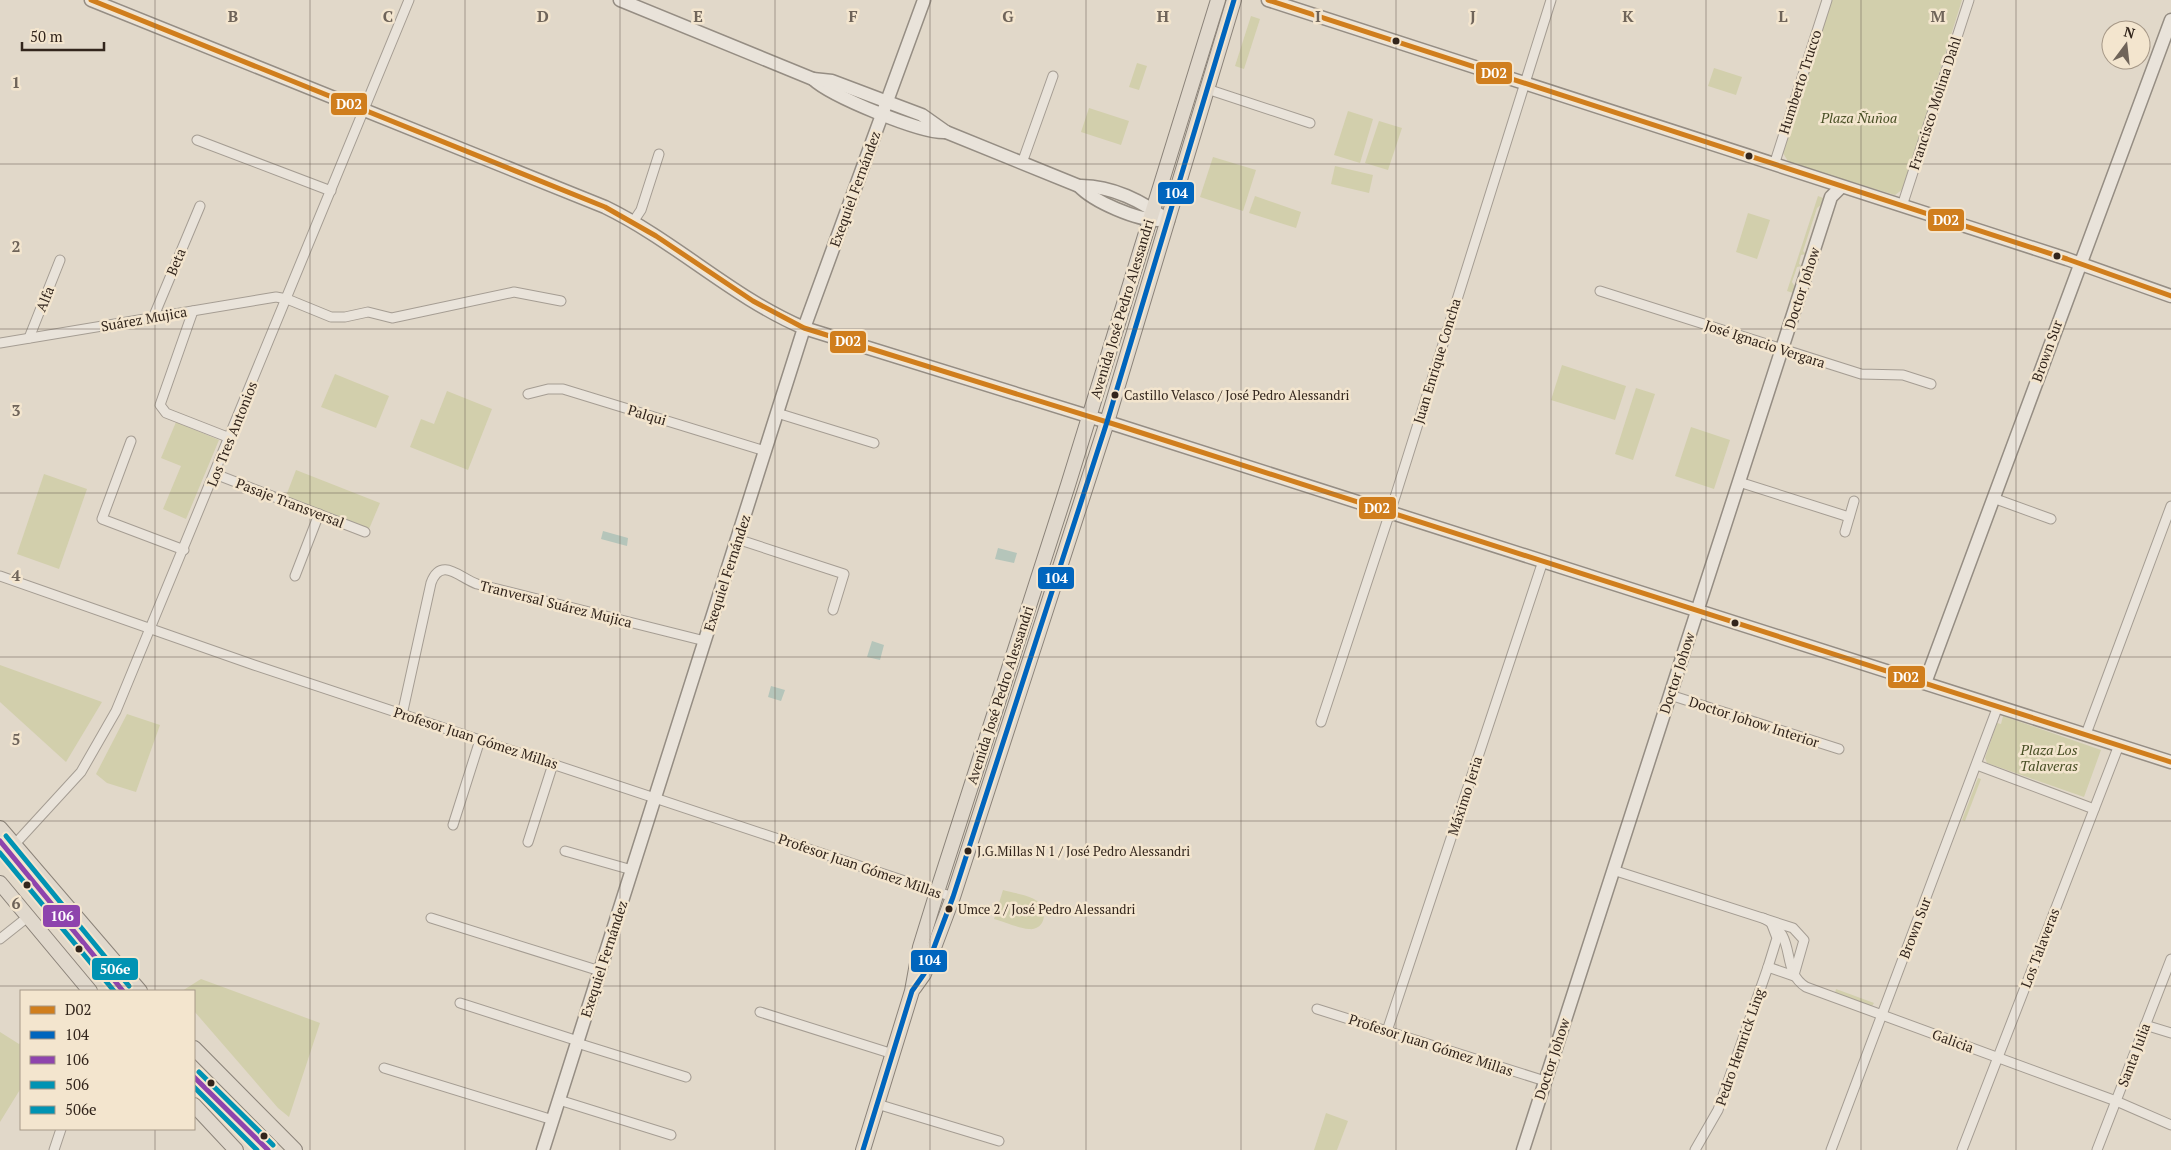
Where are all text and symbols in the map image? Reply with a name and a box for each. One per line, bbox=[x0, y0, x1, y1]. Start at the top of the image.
text: B bbox=[228, 5, 238, 27]
text: C bbox=[383, 5, 393, 27]
text: D bbox=[537, 5, 549, 27]
text: E bbox=[693, 5, 703, 27]
text: F bbox=[848, 5, 858, 27]
text: G bbox=[1002, 5, 1014, 27]
text: H bbox=[1157, 5, 1169, 27]
text: I bbox=[1315, 5, 1321, 27]
text: J bbox=[1470, 5, 1476, 27]
text: K bbox=[1622, 5, 1634, 27]
text: L bbox=[1778, 5, 1788, 27]
text: M bbox=[1931, 5, 1946, 27]
scale bar bbox=[22, 20, 105, 52]
north arrow bbox=[2101, 20, 2151, 70]
text: N bbox=[2122, 21, 2137, 43]
text: 50 m bbox=[30, 26, 63, 46]
street label: Humberto Trucco bbox=[1774, 27, 1825, 136]
street label: Francisco Molina Dahl bbox=[1904, 34, 1965, 172]
unlabelled marker bbox=[1391, 36, 1401, 46]
line badge: D02 bbox=[1475, 61, 1513, 85]
text: D02 bbox=[1481, 63, 1507, 82]
text: 1 bbox=[11, 71, 21, 93]
line badge: D02 bbox=[330, 92, 368, 116]
text: D02 bbox=[336, 94, 362, 113]
park label: Plaza Ñuñoa bbox=[1820, 108, 1897, 127]
street label: Exequiel Fernández bbox=[825, 128, 884, 249]
unlabelled marker bbox=[1744, 151, 1754, 161]
line badge: 104 bbox=[1157, 181, 1195, 205]
text: 104 bbox=[1164, 183, 1188, 202]
line badge: D02 bbox=[1927, 208, 1965, 232]
text: D02 bbox=[1933, 210, 1959, 229]
street label: Avenida José Pedro Alessandri bbox=[1085, 217, 1158, 401]
text: 2 bbox=[11, 235, 21, 257]
street label: Doctor Johow bbox=[1779, 244, 1824, 331]
street label: Beta bbox=[161, 245, 190, 278]
unlabelled marker bbox=[2052, 251, 2062, 261]
street label: Alfa bbox=[31, 283, 58, 314]
street label: Juan Enrique Concha bbox=[1408, 296, 1465, 426]
street label: Suárez Mujica bbox=[99, 302, 188, 335]
street label: José Ignacio Vergara bbox=[1702, 315, 1828, 372]
street label: Brown Sur bbox=[2027, 317, 2067, 384]
line badge: D02 bbox=[829, 330, 867, 354]
text: D02 bbox=[835, 331, 861, 350]
street label: Los Tres Antonios bbox=[202, 378, 261, 489]
place label: Castillo Velasco / José Pedro Alessandri bbox=[1124, 386, 1349, 404]
marker: Castillo Velasco / José Pedro Alessandri bbox=[1110, 390, 1120, 400]
text: 3 bbox=[11, 399, 21, 421]
street label: Palqui bbox=[625, 400, 669, 429]
street label: Pasaje Transversal bbox=[233, 473, 347, 532]
line badge: D02 bbox=[1358, 496, 1397, 520]
text: D02 bbox=[1364, 498, 1390, 517]
street label: Exequiel Fernández bbox=[699, 512, 754, 634]
text: 4 bbox=[11, 564, 21, 586]
line badge: 104 bbox=[1037, 566, 1075, 590]
text: 104 bbox=[1044, 568, 1068, 587]
street label: Tranversal Suárez Mujica bbox=[478, 575, 634, 632]
street label: Avenida José Pedro Alessandri bbox=[962, 603, 1037, 787]
unlabelled marker bbox=[1730, 618, 1740, 628]
street label: Doctor Johow bbox=[1654, 629, 1699, 716]
line badge: D02 bbox=[1887, 665, 1926, 689]
text: D02 bbox=[1893, 667, 1919, 686]
street label: Doctor Johow Interior bbox=[1687, 691, 1822, 752]
street label: Profesor Juan Gómez Millas bbox=[392, 702, 561, 773]
text: 5 bbox=[11, 728, 21, 750]
park label: Plaza Los Talaveras bbox=[2019, 740, 2078, 775]
street label: Máximo Jeria bbox=[1443, 754, 1486, 838]
street label: Profesor Juan Gómez Millas bbox=[776, 829, 944, 902]
place label: J.G.Millas N 1 / José Pedro Alessandri bbox=[977, 842, 1190, 860]
marker: J.G.Millas N 1 / José Pedro Alessandri bbox=[963, 846, 973, 856]
unlabelled marker bbox=[22, 880, 32, 890]
text: 6 bbox=[11, 892, 21, 914]
street label: Brown Sur bbox=[1894, 894, 1935, 961]
street label: Exequiel Fernández bbox=[576, 898, 631, 1020]
place label: Umce 2 / José Pedro Alessandri bbox=[958, 900, 1135, 918]
line badge: 106 bbox=[42, 904, 81, 928]
marker: Umce 2 / José Pedro Alessandri bbox=[944, 904, 954, 914]
street label: Los Talaveras bbox=[2016, 905, 2063, 990]
text: 106 bbox=[50, 906, 74, 925]
unlabelled marker bbox=[74, 944, 84, 954]
line badge: 104 bbox=[910, 949, 948, 973]
text: 104 bbox=[917, 950, 941, 969]
line badge: 506e bbox=[91, 957, 139, 981]
text: 506e bbox=[99, 959, 131, 978]
street label: Pedro Hemrick Ling bbox=[1711, 985, 1769, 1108]
legend bbox=[20, 990, 195, 1130]
text: D02 bbox=[65, 999, 92, 1019]
street label: Profesor Juan Gómez Millas bbox=[1347, 1009, 1516, 1080]
street label: Doctor Johow bbox=[1529, 1015, 1574, 1102]
street label: Santa Julia bbox=[2113, 1020, 2154, 1089]
text: 104 bbox=[65, 1024, 89, 1044]
street label: Galicia bbox=[1930, 1024, 1977, 1057]
text: 106 bbox=[65, 1049, 89, 1069]
text: 506 bbox=[65, 1074, 89, 1094]
unlabelled marker bbox=[206, 1078, 216, 1088]
text: 506e bbox=[65, 1099, 97, 1119]
unlabelled marker bbox=[259, 1131, 269, 1141]

